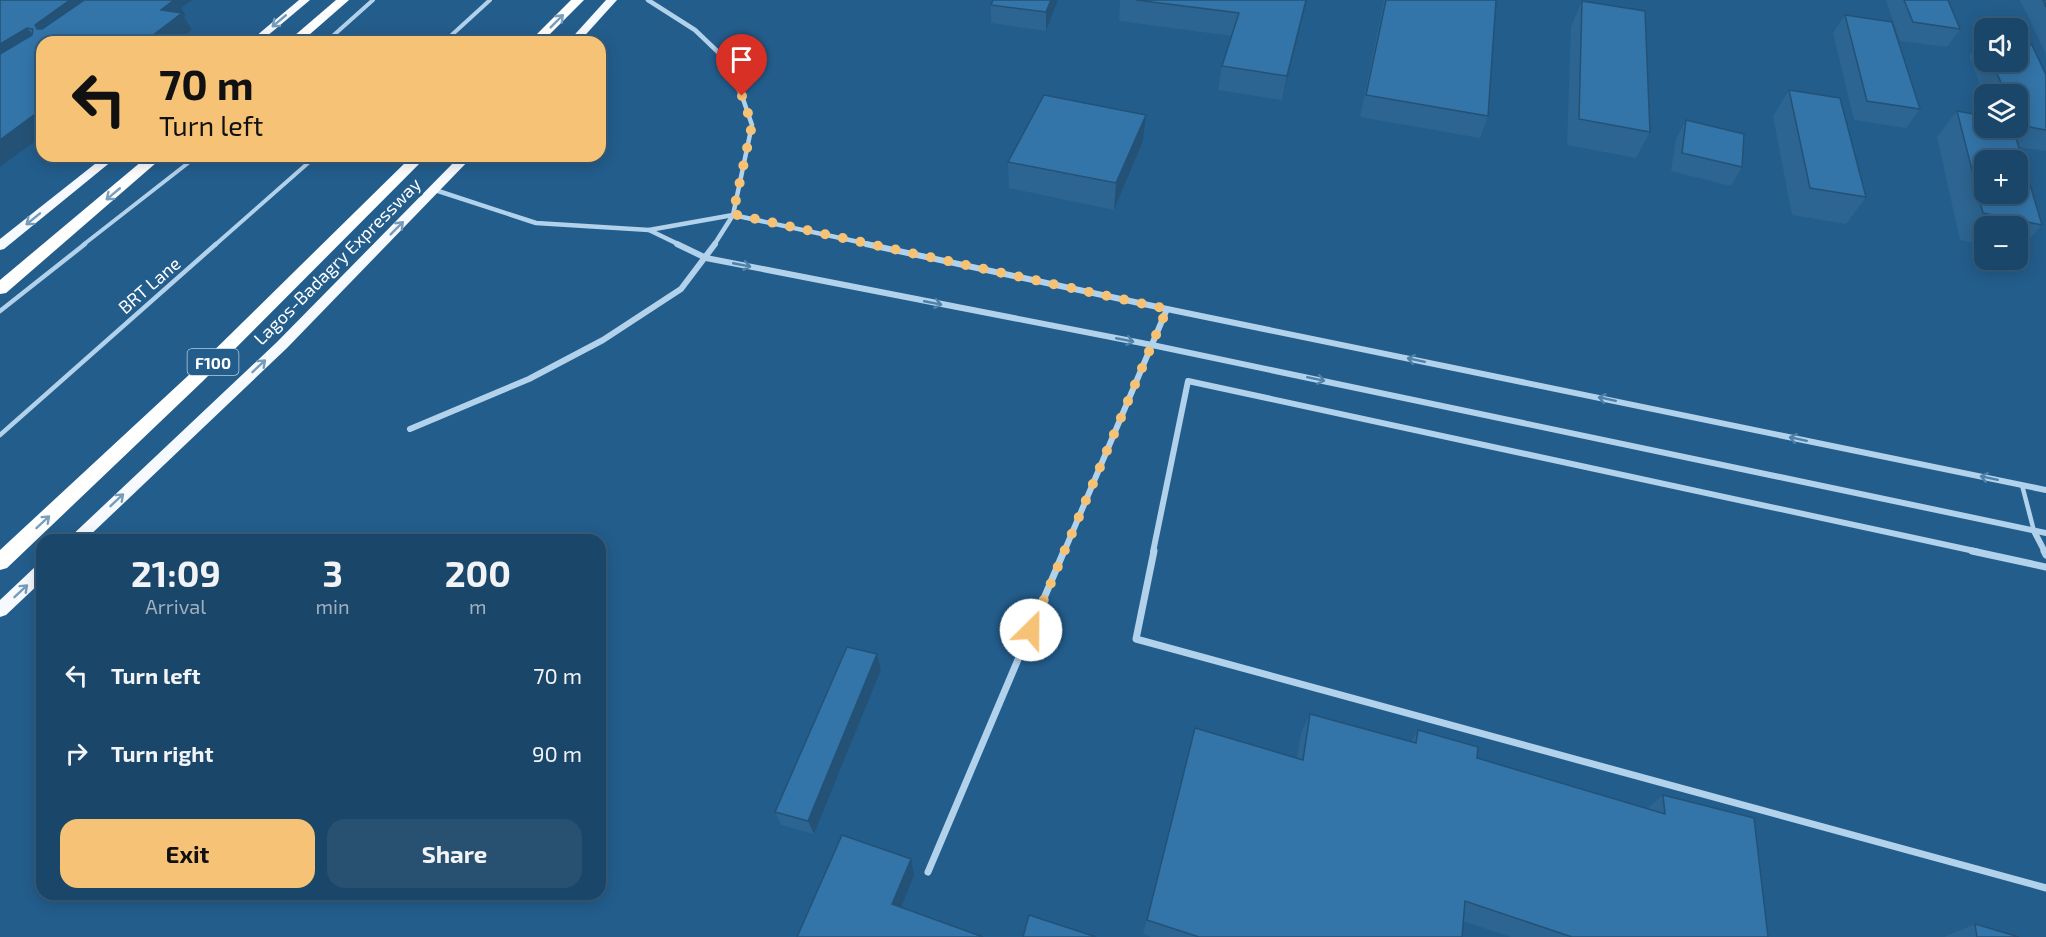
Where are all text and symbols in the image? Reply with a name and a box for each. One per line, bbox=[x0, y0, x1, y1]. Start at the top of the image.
one-way arrow bbox=[272, 14, 288, 27]
one-way arrow bbox=[549, 14, 564, 28]
map controls bbox=[1974, 18, 2028, 270]
button: sound bbox=[1974, 18, 2028, 72]
pin bbox=[716, 34, 767, 96]
icon: arrive bbox=[725, 43, 758, 76]
text: 70 m bbox=[159, 58, 254, 108]
icon: left bbox=[60, 60, 138, 138]
button: layers bbox=[1974, 84, 2028, 138]
text: Turn left bbox=[159, 109, 263, 141]
button: + bbox=[1974, 150, 2028, 204]
street label: Lagos-Badagry Expressway bbox=[249, 173, 425, 349]
one-way arrow bbox=[106, 187, 121, 201]
one-way arrow bbox=[26, 212, 42, 225]
button: − bbox=[1974, 216, 2028, 270]
one-way arrow bbox=[390, 221, 405, 236]
street label: BRT Lane bbox=[113, 252, 185, 318]
one-way arrow bbox=[732, 260, 751, 271]
one-way arrow bbox=[923, 298, 943, 309]
one-way arrow bbox=[1115, 335, 1134, 346]
road number: F100 bbox=[188, 349, 238, 375]
one-way arrow bbox=[1406, 354, 1426, 365]
one-way arrow bbox=[252, 359, 267, 374]
one-way arrow bbox=[1306, 374, 1325, 386]
one-way arrow bbox=[1597, 393, 1616, 405]
one-way arrow bbox=[1788, 433, 1808, 444]
one-way arrow bbox=[1979, 472, 1999, 483]
one-way arrow bbox=[110, 493, 125, 507]
one-way arrow bbox=[35, 515, 50, 529]
text: 21:09 bbox=[131, 551, 221, 594]
text: 3 bbox=[322, 551, 343, 594]
text: 200 bbox=[445, 551, 511, 594]
one-way arrow bbox=[13, 584, 28, 598]
text: Arrival bbox=[145, 594, 206, 618]
text: min bbox=[316, 594, 350, 618]
text: m bbox=[469, 594, 487, 618]
position arrow bbox=[999, 598, 1063, 662]
icon: left bbox=[60, 659, 93, 692]
text: Turn left bbox=[111, 662, 200, 688]
text: 70 m bbox=[533, 662, 582, 688]
icon: right bbox=[60, 737, 93, 770]
text: Turn right bbox=[111, 740, 213, 766]
text: 90 m bbox=[532, 740, 582, 766]
button: Exit bbox=[60, 819, 315, 888]
button: Share bbox=[327, 819, 582, 888]

